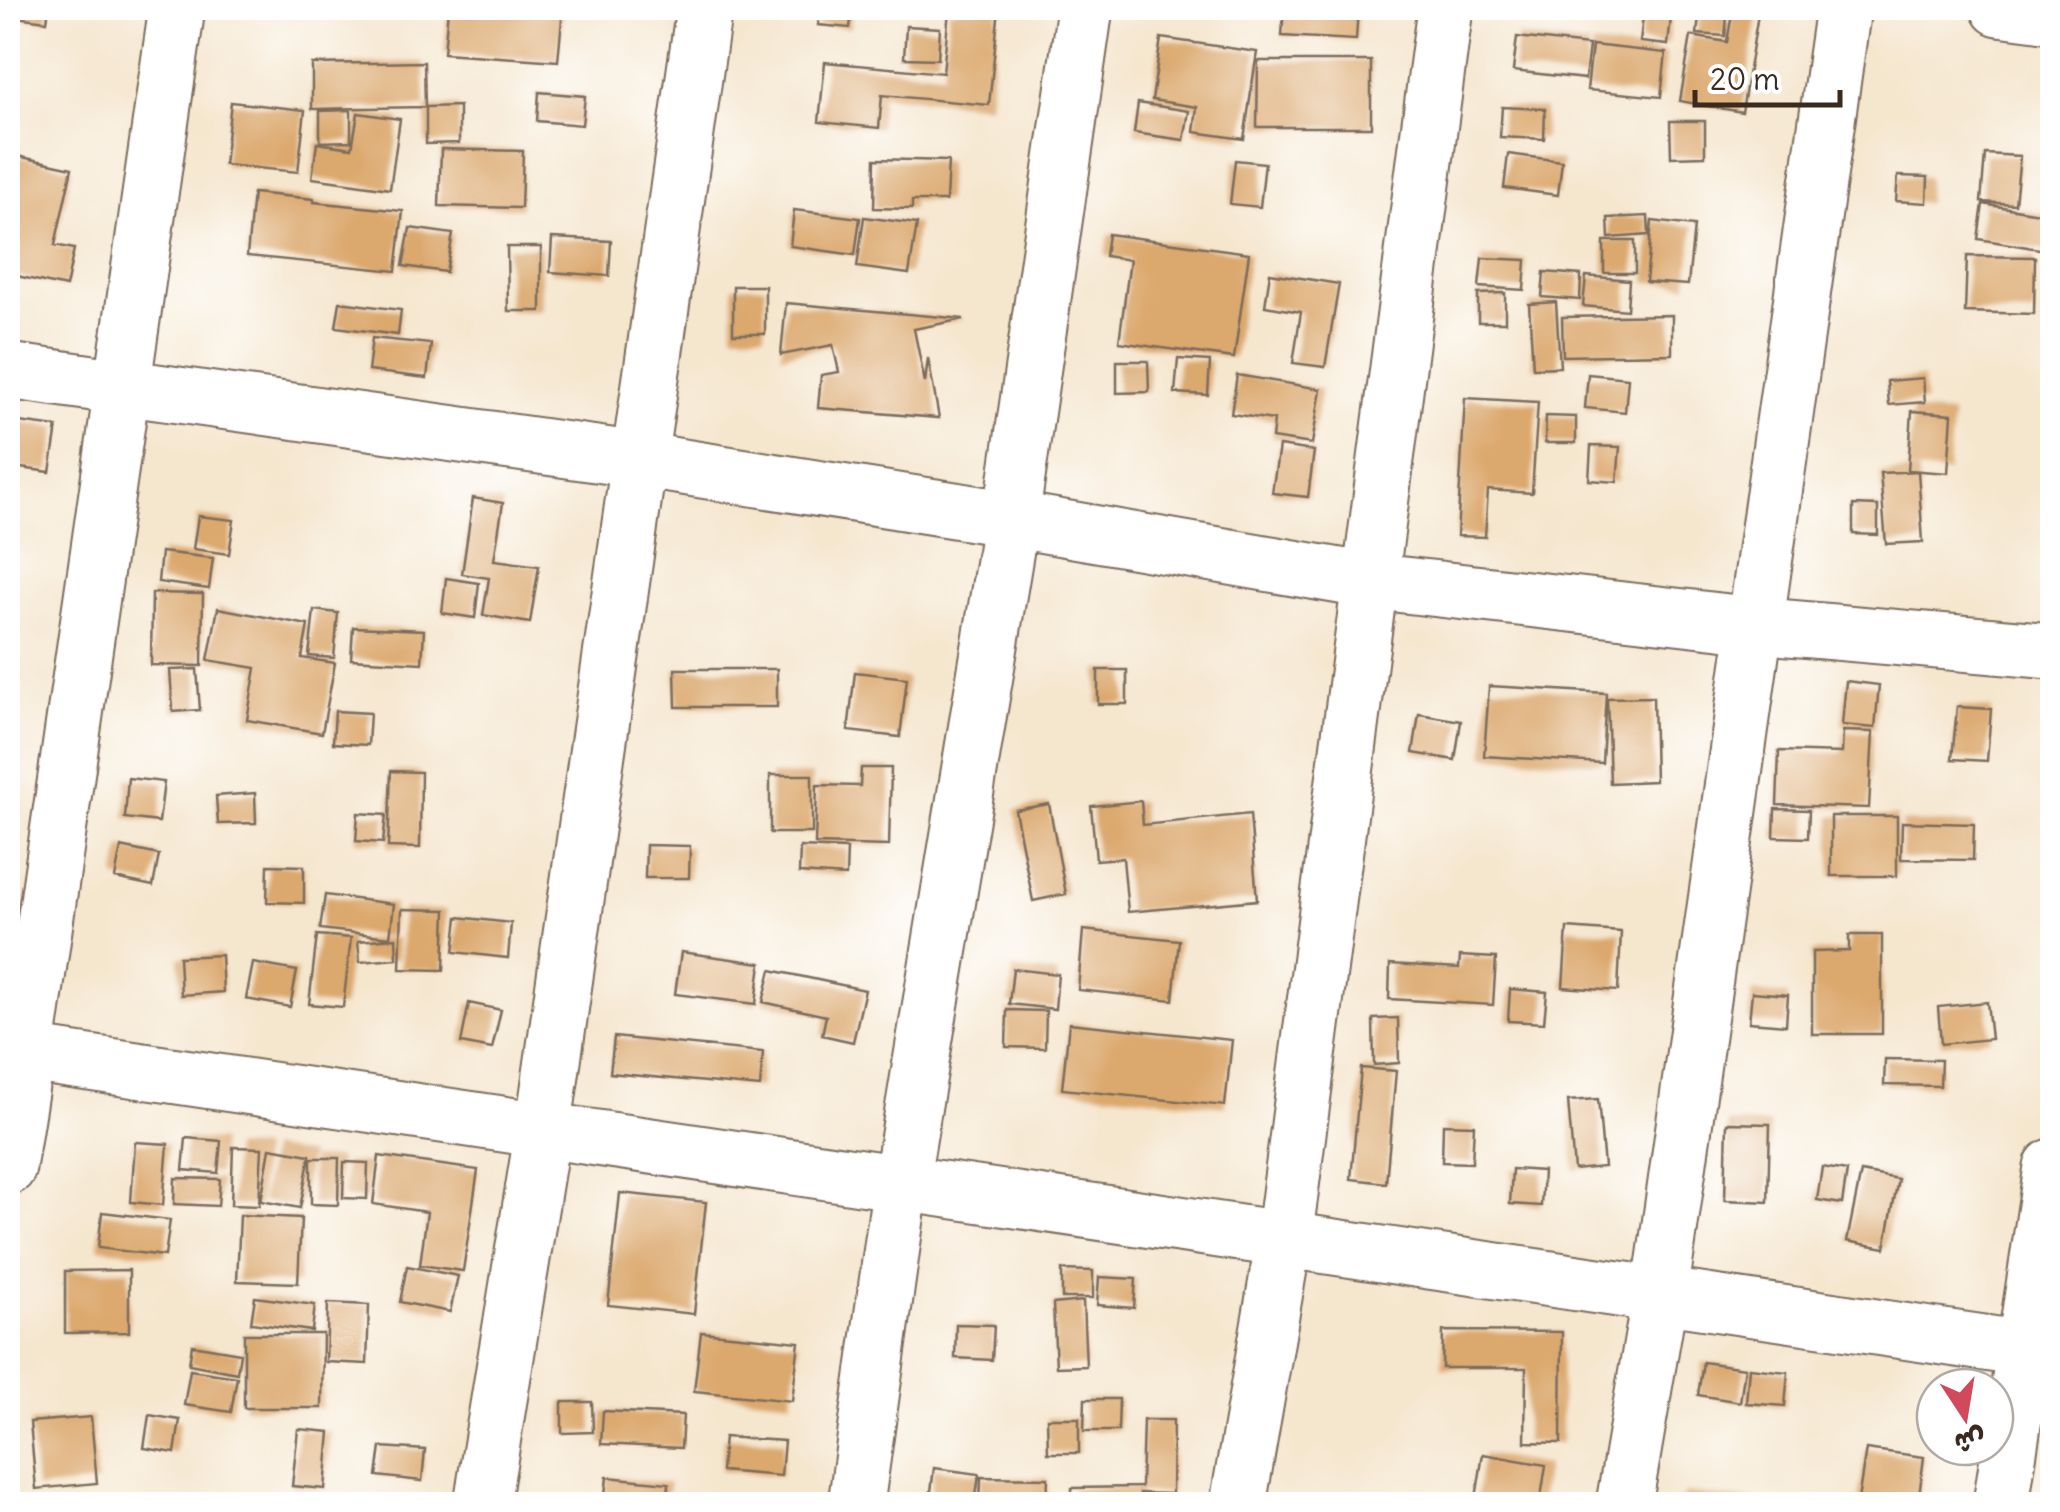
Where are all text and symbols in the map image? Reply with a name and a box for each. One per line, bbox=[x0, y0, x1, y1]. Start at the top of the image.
scale bar bbox=[1695, 45, 1840, 107]
text: 20 m bbox=[1710, 60, 1780, 98]
north arrow bbox=[1915, 1367, 2015, 1467]
text: ش bbox=[1951, 1421, 1989, 1462]

